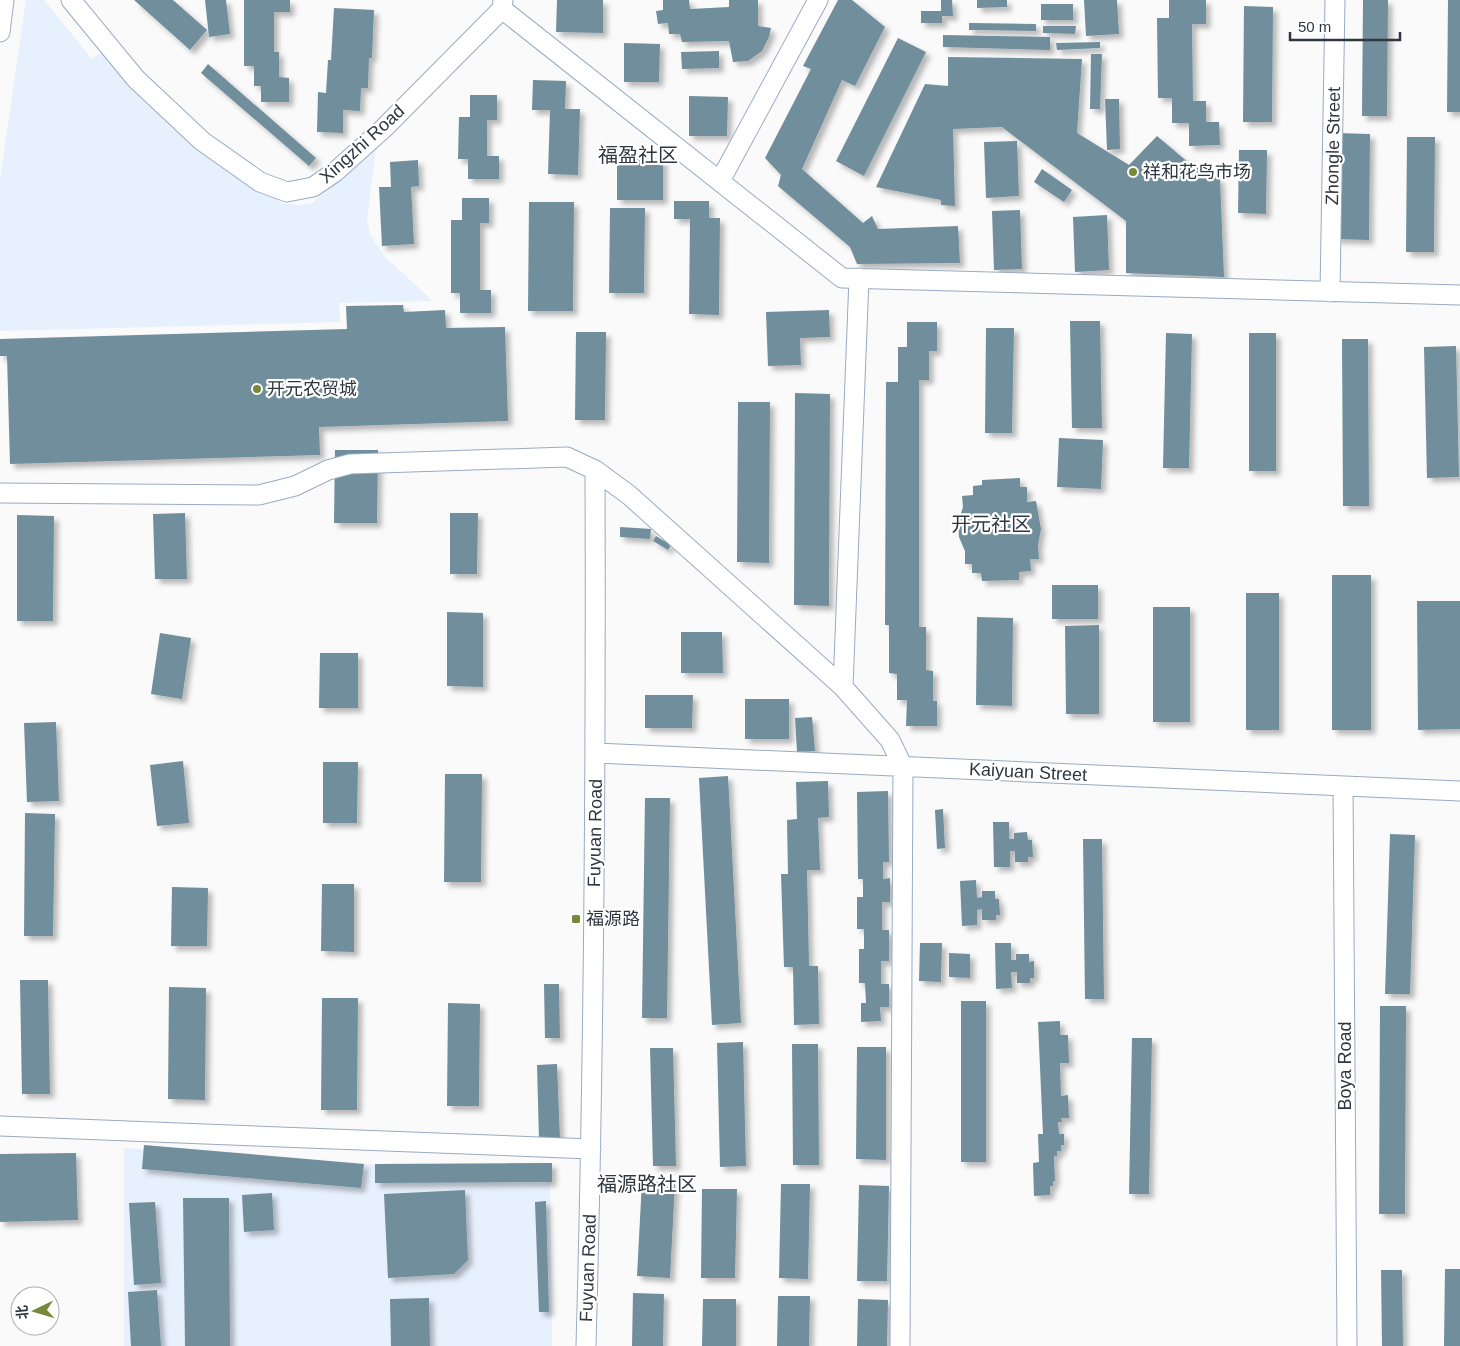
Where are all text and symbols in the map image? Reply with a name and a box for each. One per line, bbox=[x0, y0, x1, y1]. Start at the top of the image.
scale bar bbox=[1290, 10, 1400, 42]
text: 50 m bbox=[1298, 18, 1331, 35]
street label: Zhongle Street bbox=[1322, 87, 1344, 205]
street label: Xingzhi Road bbox=[316, 101, 408, 187]
district label: 福盈社区 bbox=[598, 144, 678, 166]
place label: 祥和花鸟市场 bbox=[1143, 162, 1251, 182]
marker: 祥和花鸟市场 bbox=[1127, 166, 1139, 178]
place label: 开元农贸城 bbox=[267, 379, 357, 399]
marker: 开元农贸城 bbox=[251, 383, 263, 395]
district label: 开元社区 bbox=[951, 513, 1031, 535]
street label: Kaiyuan Street bbox=[969, 759, 1087, 785]
street label: Fuyuan Road bbox=[584, 779, 606, 887]
place label: 福源路 bbox=[586, 909, 640, 929]
marker: 福源路 bbox=[570, 913, 582, 925]
street label: Boya Road bbox=[1335, 1021, 1355, 1111]
district label: 福源路社区 bbox=[597, 1173, 697, 1195]
street label: Fuyuan Road bbox=[576, 1214, 600, 1322]
north arrow bbox=[10, 1286, 60, 1336]
text: 北 bbox=[13, 1304, 31, 1320]

